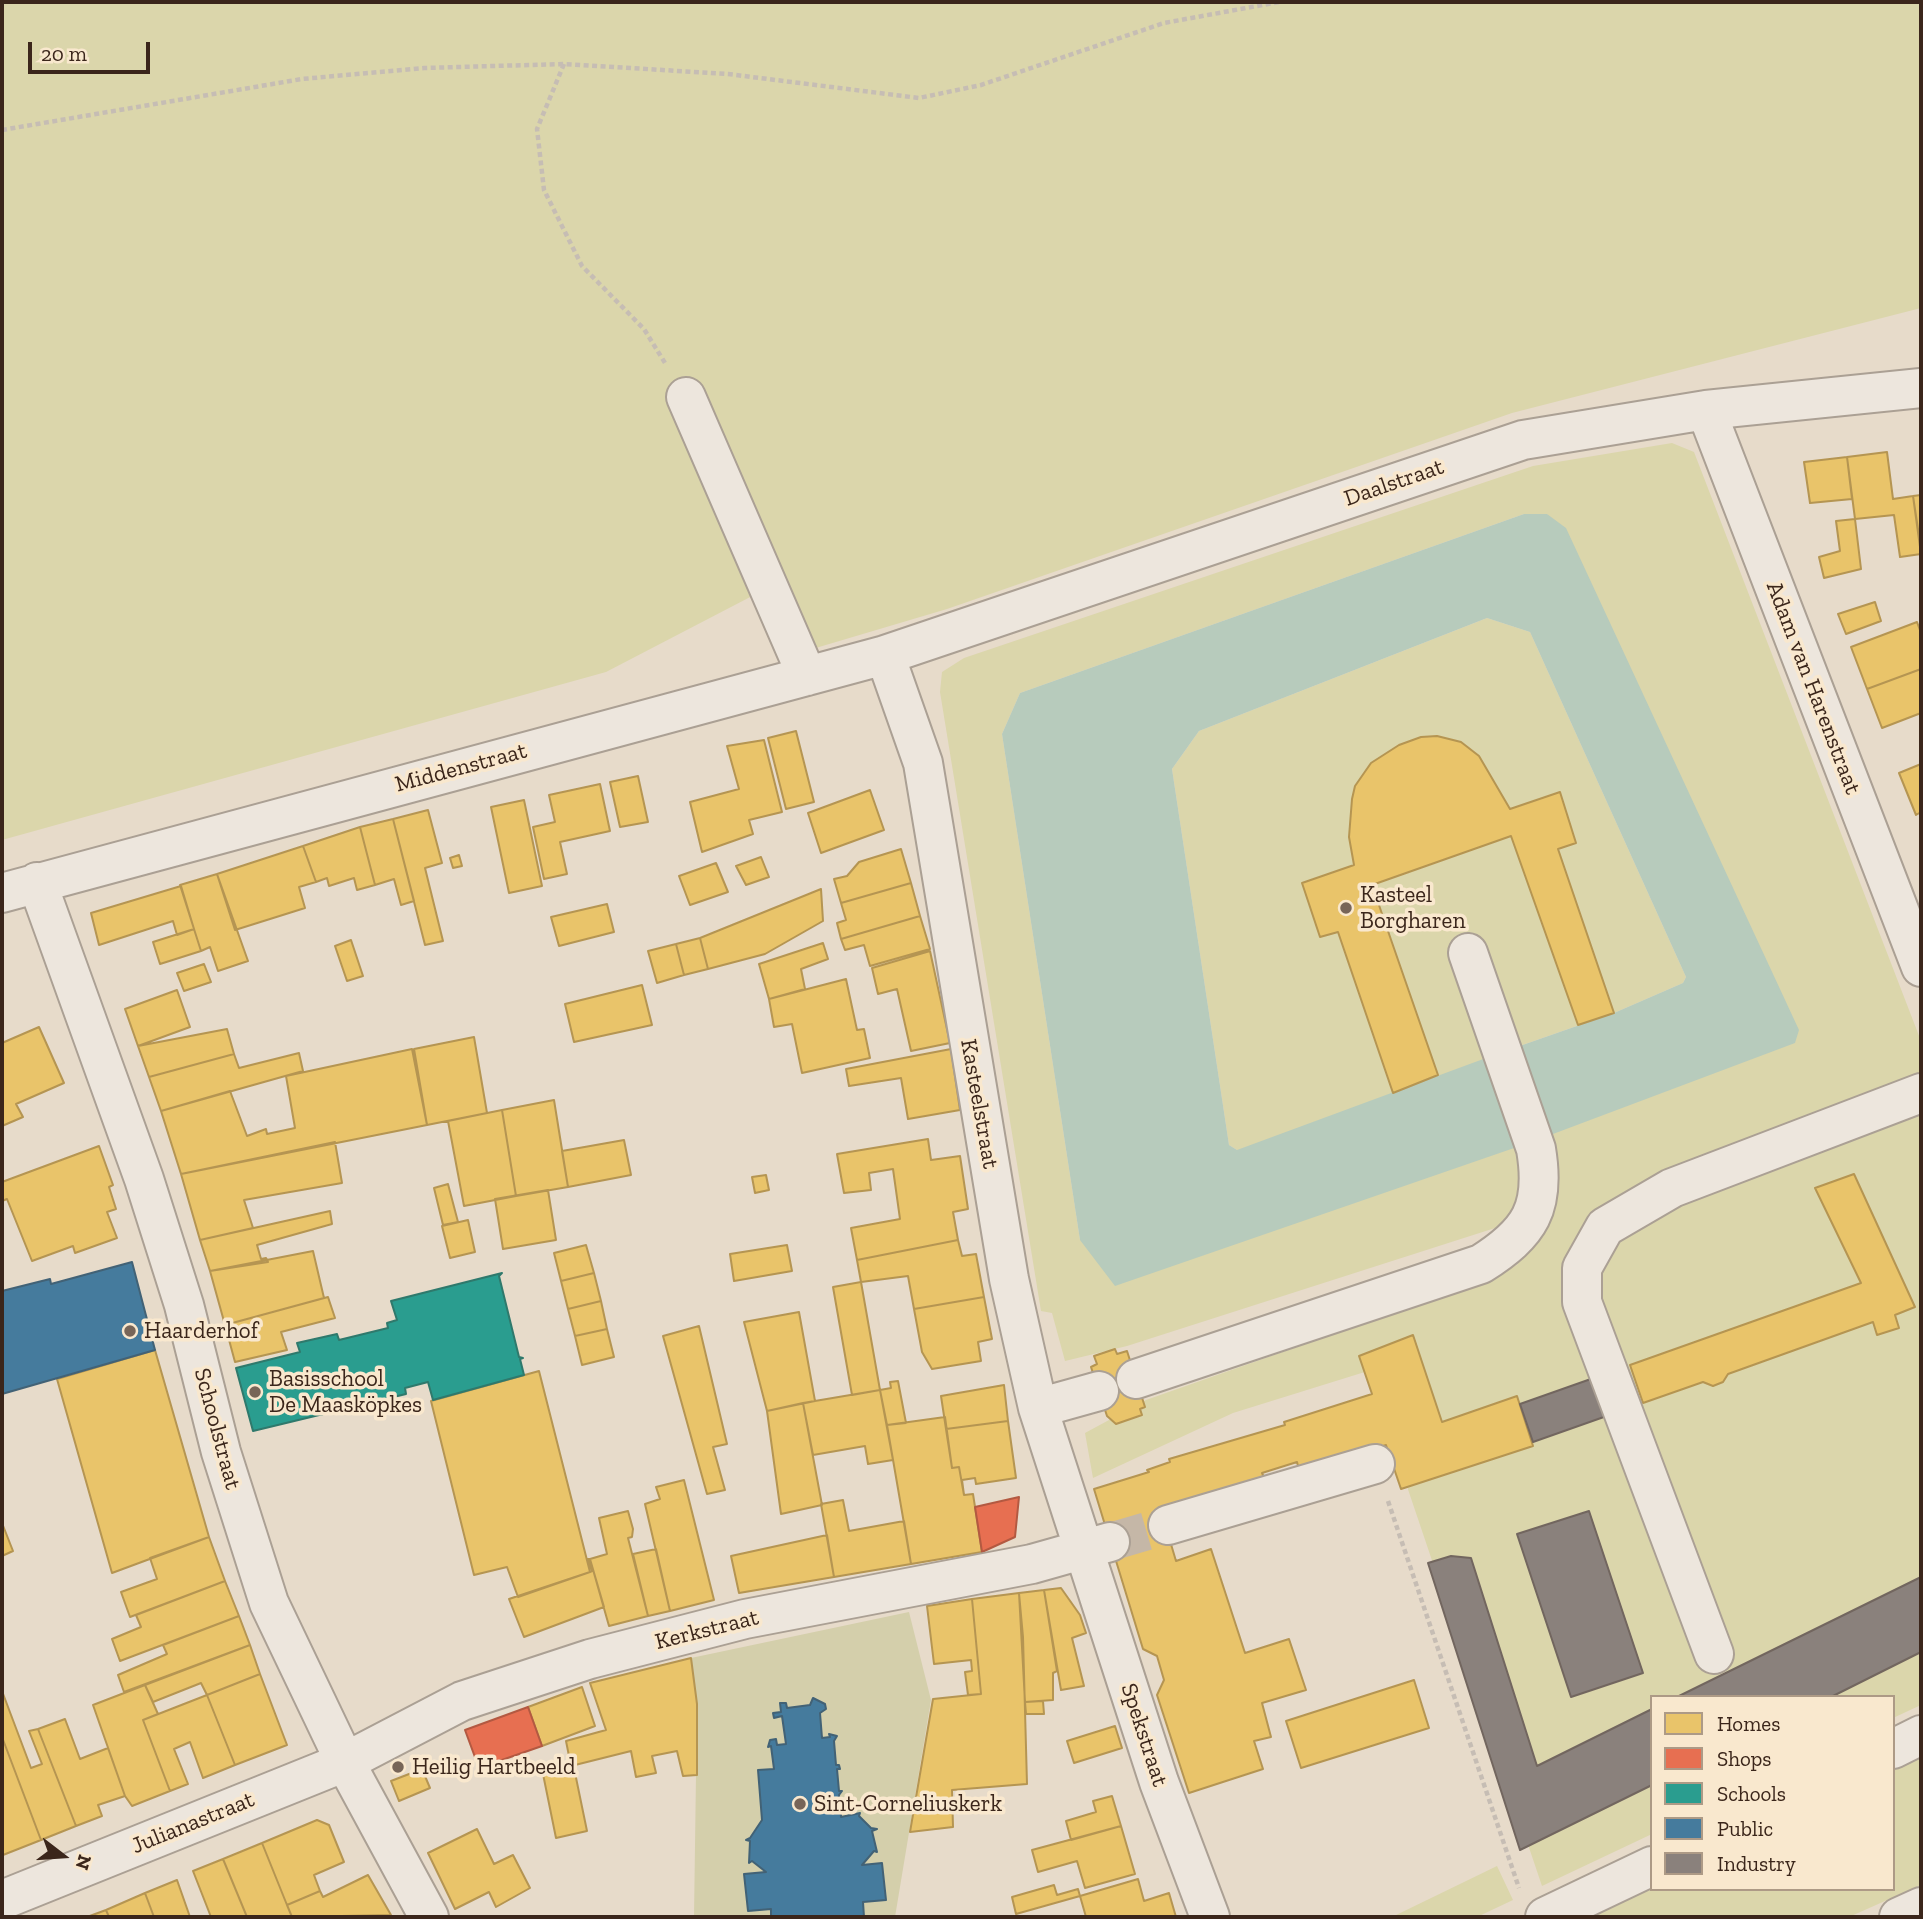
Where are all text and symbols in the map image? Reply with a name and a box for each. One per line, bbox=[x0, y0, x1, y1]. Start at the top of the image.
scale bar bbox=[32, 28, 154, 72]
text: 20 m bbox=[41, 41, 87, 66]
street label: Daalstraat bbox=[1341, 453, 1447, 513]
street label: Adam van Harenstraat bbox=[1760, 578, 1866, 798]
street label: Middenstraat bbox=[392, 737, 530, 799]
place label: Kasteel Borgharen bbox=[1360, 881, 1466, 935]
marker: Kasteel Borgharen bbox=[1338, 900, 1354, 916]
street label: Kasteelstraat bbox=[954, 1037, 1004, 1171]
place label: Haarderhof bbox=[144, 1317, 258, 1345]
marker: Haarderhof bbox=[122, 1323, 138, 1339]
street label: Schoolstraat bbox=[188, 1365, 246, 1493]
place label: Basisschool De Maasköpkes bbox=[269, 1365, 422, 1419]
marker: Basisschool De Maasköpkes bbox=[247, 1384, 263, 1400]
street label: Kerkstraat bbox=[652, 1604, 762, 1656]
street label: Spekstraat bbox=[1114, 1680, 1174, 1790]
legend bbox=[1650, 1695, 1895, 1891]
text: Homes bbox=[1717, 1711, 1780, 1736]
text: Shops bbox=[1717, 1746, 1771, 1771]
place label: Heilig Hartbeeld bbox=[412, 1753, 576, 1781]
marker: Heilig Hartbeeld bbox=[390, 1759, 406, 1775]
text: Schools bbox=[1717, 1781, 1786, 1806]
street label: Julianastraat bbox=[128, 1786, 258, 1860]
place label: Sint-Corneliuskerk bbox=[814, 1790, 1002, 1818]
marker: Sint-Corneliuskerk bbox=[792, 1796, 808, 1812]
text: Public bbox=[1717, 1816, 1773, 1841]
north arrow bbox=[28, 1821, 98, 1891]
text: Industry bbox=[1717, 1851, 1796, 1876]
text: N bbox=[70, 1852, 97, 1873]

